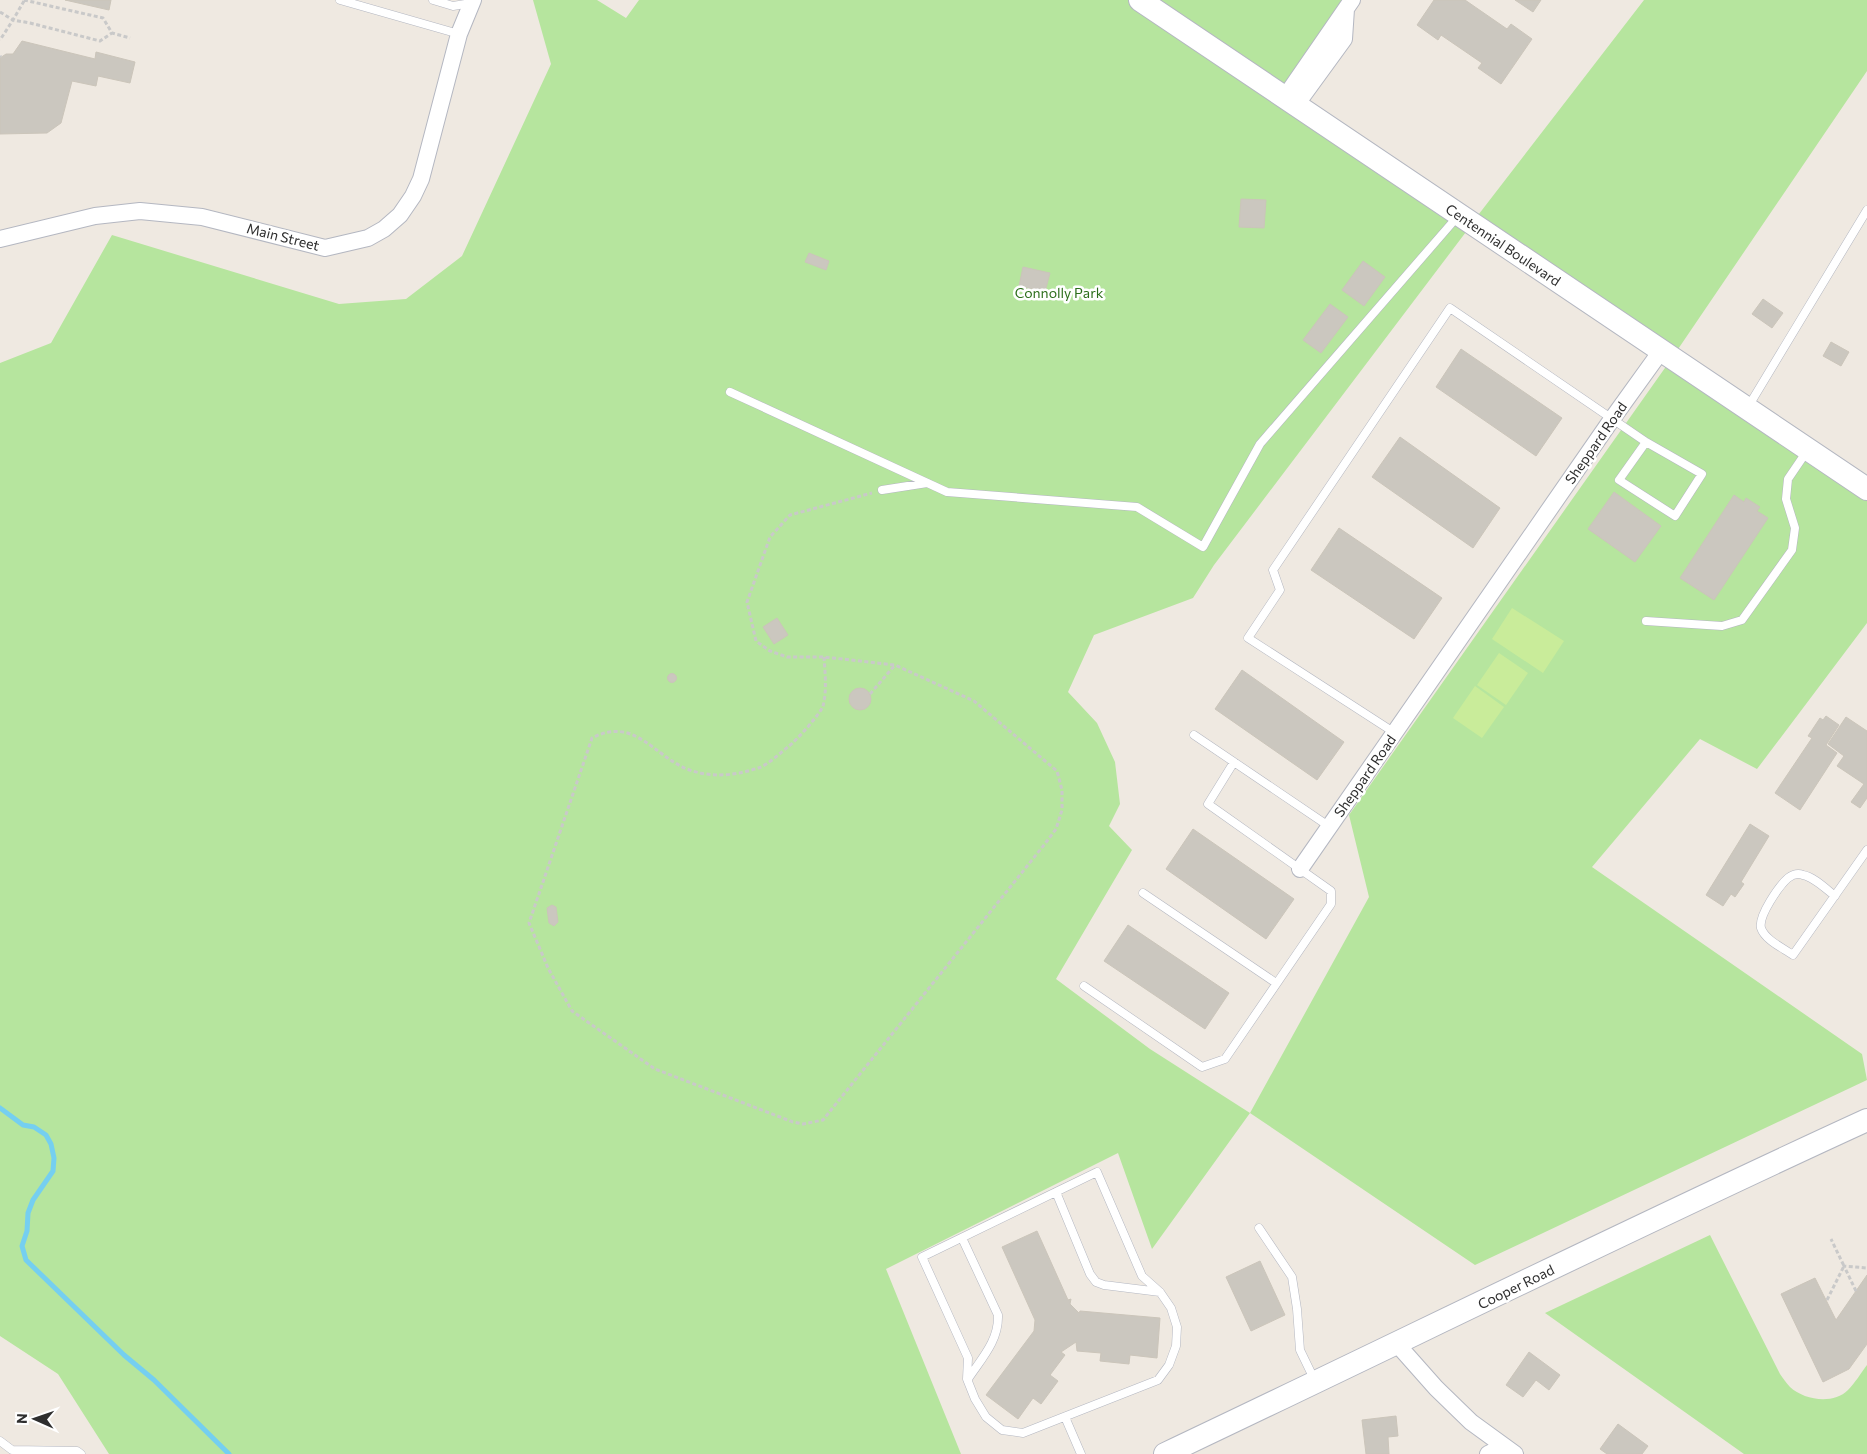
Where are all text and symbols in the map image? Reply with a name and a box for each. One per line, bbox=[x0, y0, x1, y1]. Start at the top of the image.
street label: Centennial Boulevard bbox=[1443, 200, 1564, 289]
street label: Main Street bbox=[245, 219, 322, 254]
park label: Connolly Park bbox=[1015, 284, 1104, 301]
street label: Sheppard Road bbox=[1561, 398, 1630, 487]
street label: Sheppard Road bbox=[1330, 731, 1399, 820]
street label: Cooper Road bbox=[1475, 1261, 1557, 1312]
north arrow bbox=[10, 1394, 60, 1444]
text: N bbox=[13, 1413, 30, 1424]

